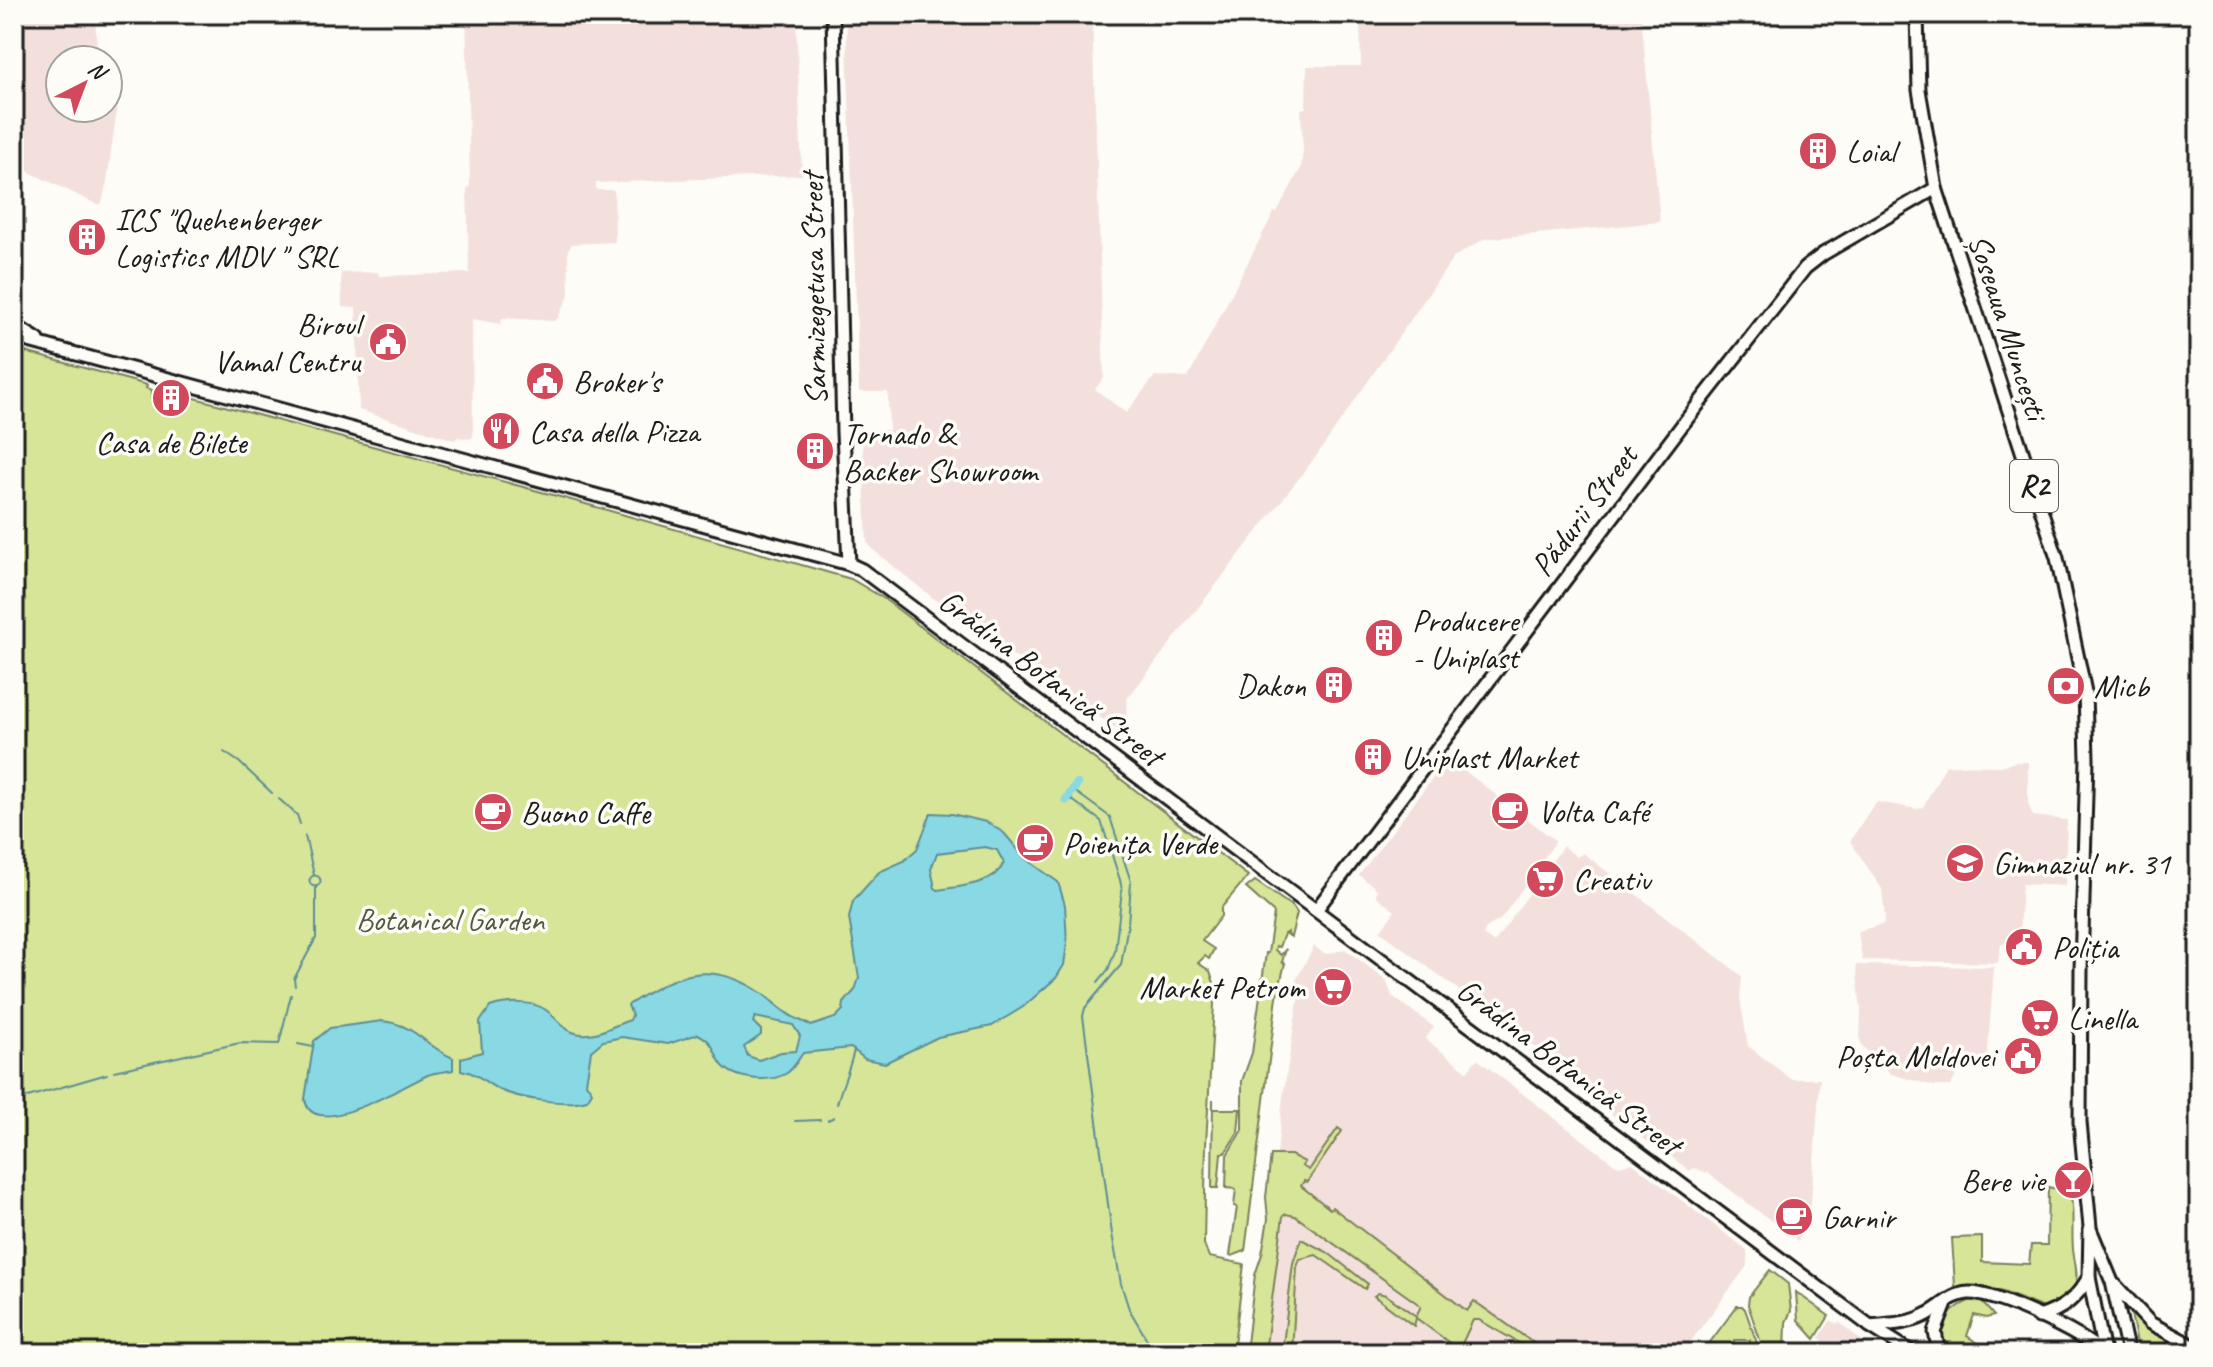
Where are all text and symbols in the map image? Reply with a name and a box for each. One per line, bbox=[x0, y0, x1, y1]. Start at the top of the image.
north arrow bbox=[44, 44, 124, 124]
text: N bbox=[82, 55, 114, 87]
building icon: Loial bbox=[1797, 130, 1839, 172]
place label: Loial bbox=[1846, 131, 1901, 172]
street label: Sarmizegetusa Street bbox=[791, 168, 837, 406]
place label: ICS "Quehenberger Logistics MDV " SRL bbox=[115, 199, 339, 277]
building icon: ICS "Quehenberger Logistics MDV " SRL bbox=[66, 216, 108, 258]
street label: Șoseaua Muncești bbox=[1959, 229, 2058, 429]
place label: Biroul Vamal Centru bbox=[214, 304, 366, 382]
public building icon: Biroul Vamal Centru bbox=[367, 321, 409, 363]
public building icon: Broker's bbox=[524, 360, 566, 402]
place label: Broker's bbox=[573, 361, 664, 402]
building icon: Casa de Bilete bbox=[150, 377, 192, 419]
restaurant icon: Casa della Pizza bbox=[480, 410, 522, 452]
place label: Casa della Pizza bbox=[529, 411, 702, 452]
place label: Tornado & Backer Showroom bbox=[843, 413, 1040, 491]
place label: Casa de Bilete bbox=[95, 422, 249, 463]
building icon: Tornado & Backer Showroom bbox=[794, 430, 836, 472]
street label: Pădurii Street bbox=[1522, 435, 1649, 585]
road number: R2 bbox=[2010, 460, 2058, 512]
street label: Grădina Botanică Street bbox=[931, 580, 1175, 778]
place label: Producere - Uniplast bbox=[1412, 600, 1521, 678]
building icon: Producere - Uniplast bbox=[1363, 617, 1405, 659]
building icon: Dakon bbox=[1313, 664, 1355, 706]
place label: Dakon bbox=[1236, 665, 1307, 706]
bank icon: Micb bbox=[2045, 665, 2087, 707]
place label: Micb bbox=[2094, 666, 2151, 707]
building icon: Uniplast Market bbox=[1352, 736, 1394, 778]
place label: Uniplast Market bbox=[1401, 737, 1580, 778]
cafe icon: Volta Café bbox=[1489, 790, 1531, 832]
cafe icon: Buono Caffe bbox=[472, 791, 514, 833]
place label: Volta Café bbox=[1538, 791, 1653, 832]
place label: Buono Caffe bbox=[521, 792, 653, 833]
cafe icon: Poienița Verde bbox=[1014, 822, 1056, 864]
place label: Poienița Verde bbox=[1063, 823, 1219, 864]
school or university icon: Gimnaziul nr. 31 bbox=[1944, 842, 1986, 884]
place label: Gimnaziul nr. 31 bbox=[1993, 843, 2172, 884]
supermarket icon: Creativ bbox=[1524, 858, 1566, 900]
place label: Creativ bbox=[1573, 859, 1652, 900]
park label: Botanical Garden bbox=[356, 899, 546, 940]
public building icon: Poliția bbox=[2003, 926, 2045, 968]
place label: Poliția bbox=[2052, 927, 2120, 968]
supermarket icon: Market Petrom bbox=[1312, 966, 1354, 1008]
place label: Market Petrom bbox=[1139, 967, 1306, 1008]
street label: Grădina Botanică Street bbox=[1449, 969, 1693, 1167]
supermarket icon: Linella bbox=[2019, 997, 2061, 1039]
place label: Linella bbox=[2068, 998, 2140, 1039]
public building icon: Poșta Moldovei bbox=[2002, 1035, 2044, 1077]
place label: Poșta Moldovei bbox=[1836, 1036, 1999, 1077]
bar icon: Bere vie bbox=[2052, 1159, 2094, 1201]
place label: Bere vie bbox=[1961, 1160, 2048, 1201]
cafe icon: Garnir bbox=[1773, 1196, 1815, 1238]
place label: Garnir bbox=[1822, 1197, 1897, 1238]

